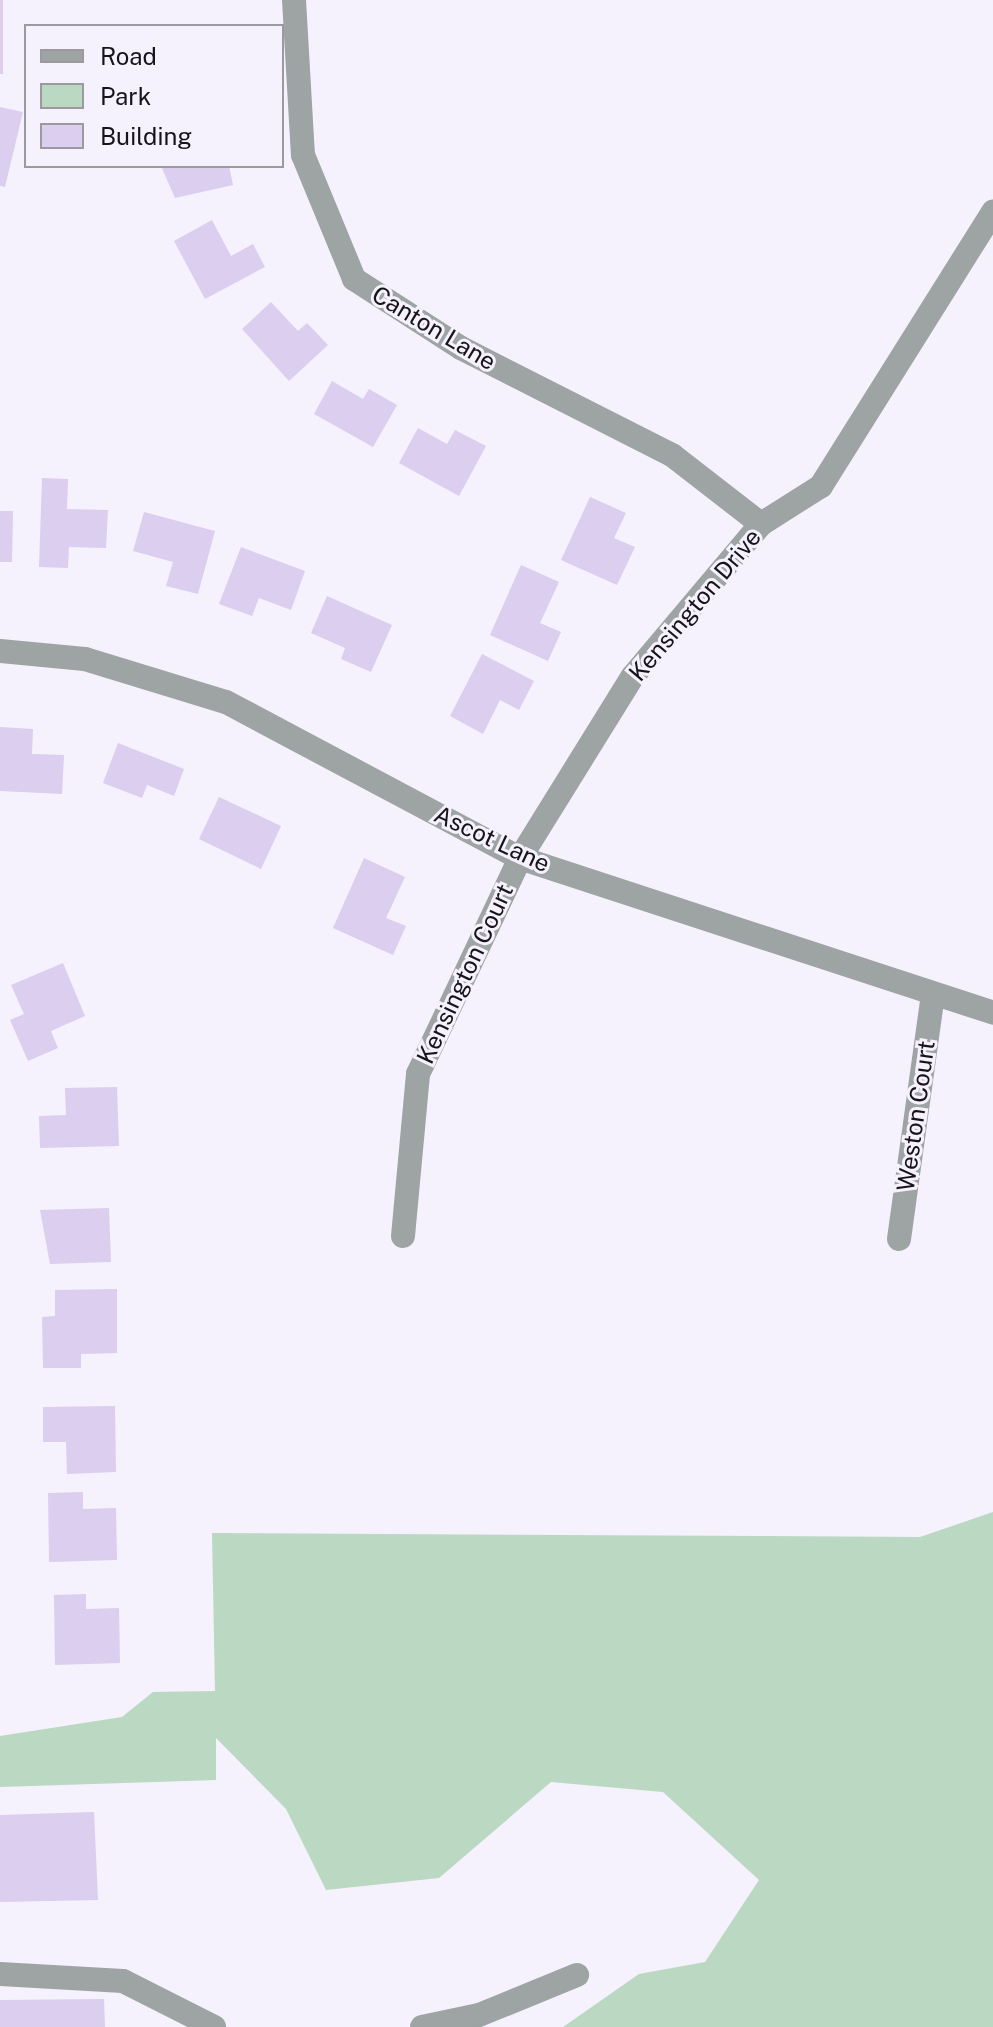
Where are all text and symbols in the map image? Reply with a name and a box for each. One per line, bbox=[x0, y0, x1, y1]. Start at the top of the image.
legend bbox=[24, 24, 284, 168]
text: Road bbox=[100, 42, 157, 70]
text: Park bbox=[100, 82, 151, 110]
text: Building bbox=[100, 122, 192, 150]
street label: Canton Lane bbox=[367, 280, 501, 376]
street label: Kensington Drive bbox=[623, 523, 767, 687]
street label: Ascot Lane bbox=[430, 800, 554, 878]
street label: Kensington Court bbox=[411, 880, 519, 1068]
street label: Weston Court bbox=[891, 1039, 941, 1193]

